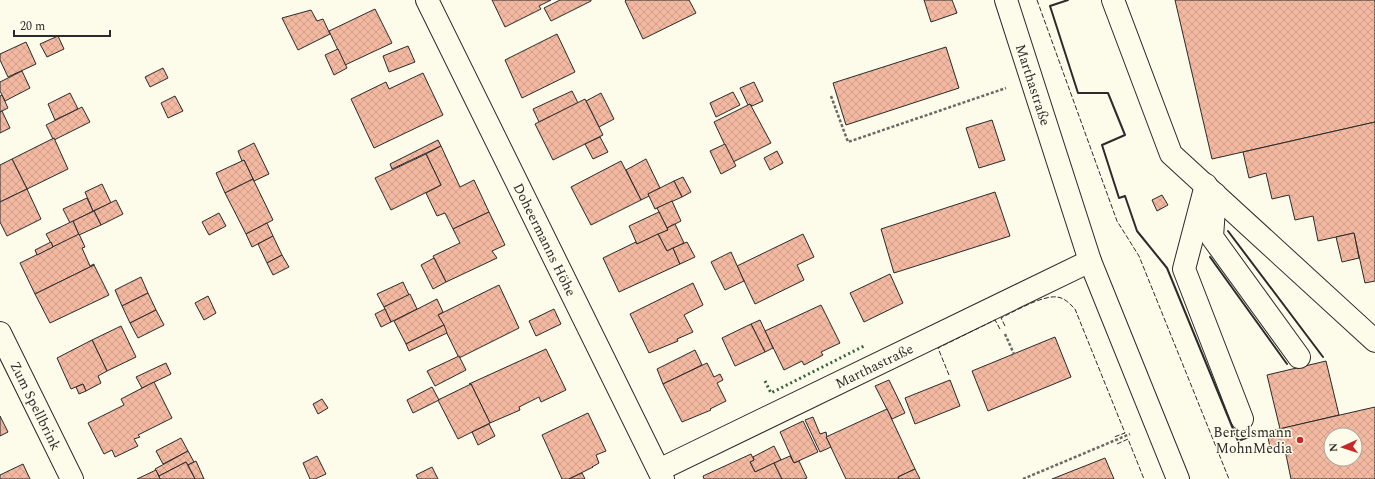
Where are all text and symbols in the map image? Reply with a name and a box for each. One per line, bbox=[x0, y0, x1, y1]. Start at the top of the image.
scale bar bbox=[14, 12, 110, 38]
text: 20 m bbox=[20, 17, 45, 36]
street label: Marthastraße bbox=[1010, 41, 1056, 129]
street label: Doheermanns Höhe bbox=[508, 179, 582, 300]
street label: Marthastraße bbox=[832, 338, 917, 394]
street label: Zum Spellbrink bbox=[5, 358, 66, 454]
place label: Bertelsmann MohnMedia bbox=[1213, 422, 1292, 459]
north arrow bbox=[1323, 427, 1363, 467]
marker: Bertelsmann MohnMedia bbox=[1295, 435, 1305, 445]
text: N bbox=[1325, 443, 1342, 452]

